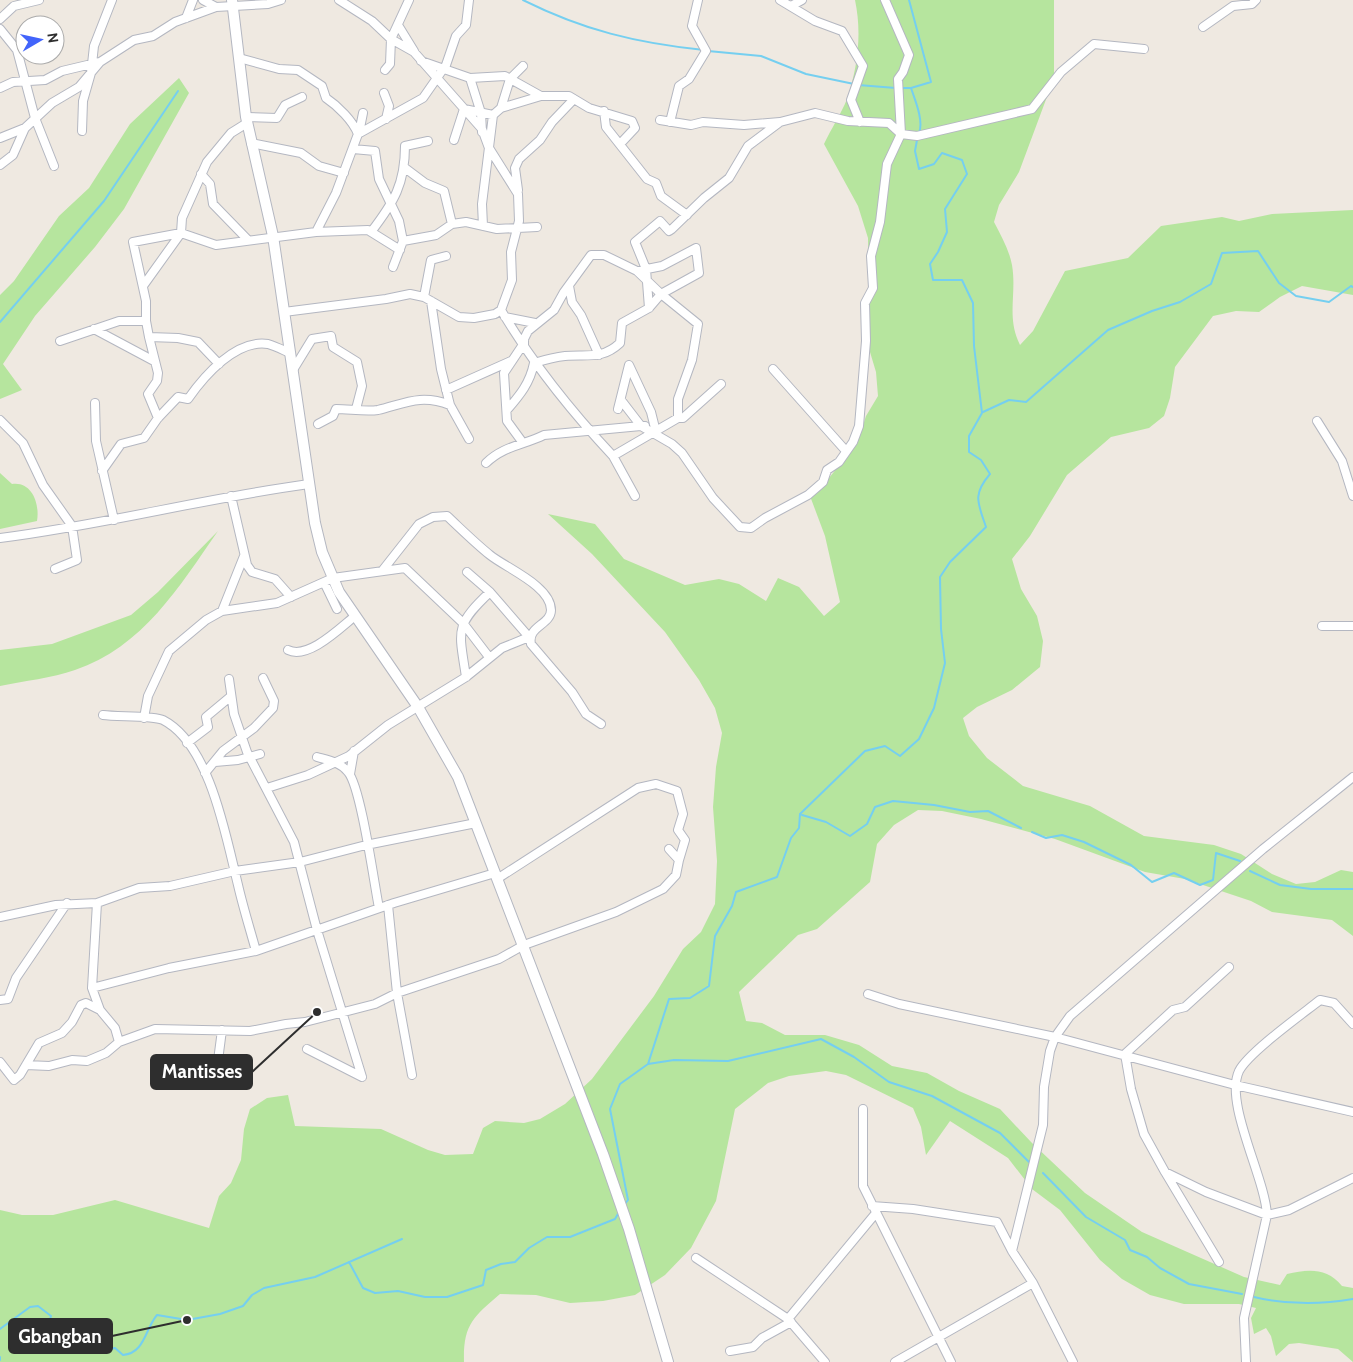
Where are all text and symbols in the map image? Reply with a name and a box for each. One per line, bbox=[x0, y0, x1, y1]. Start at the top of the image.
north arrow bbox=[15, 15, 65, 65]
text: N bbox=[43, 32, 63, 44]
callout: Mantisses bbox=[151, 1055, 252, 1089]
text: Mantisses bbox=[162, 1060, 242, 1083]
callout: Gbangban bbox=[9, 1319, 112, 1353]
text: Gbangban bbox=[18, 1325, 102, 1348]

